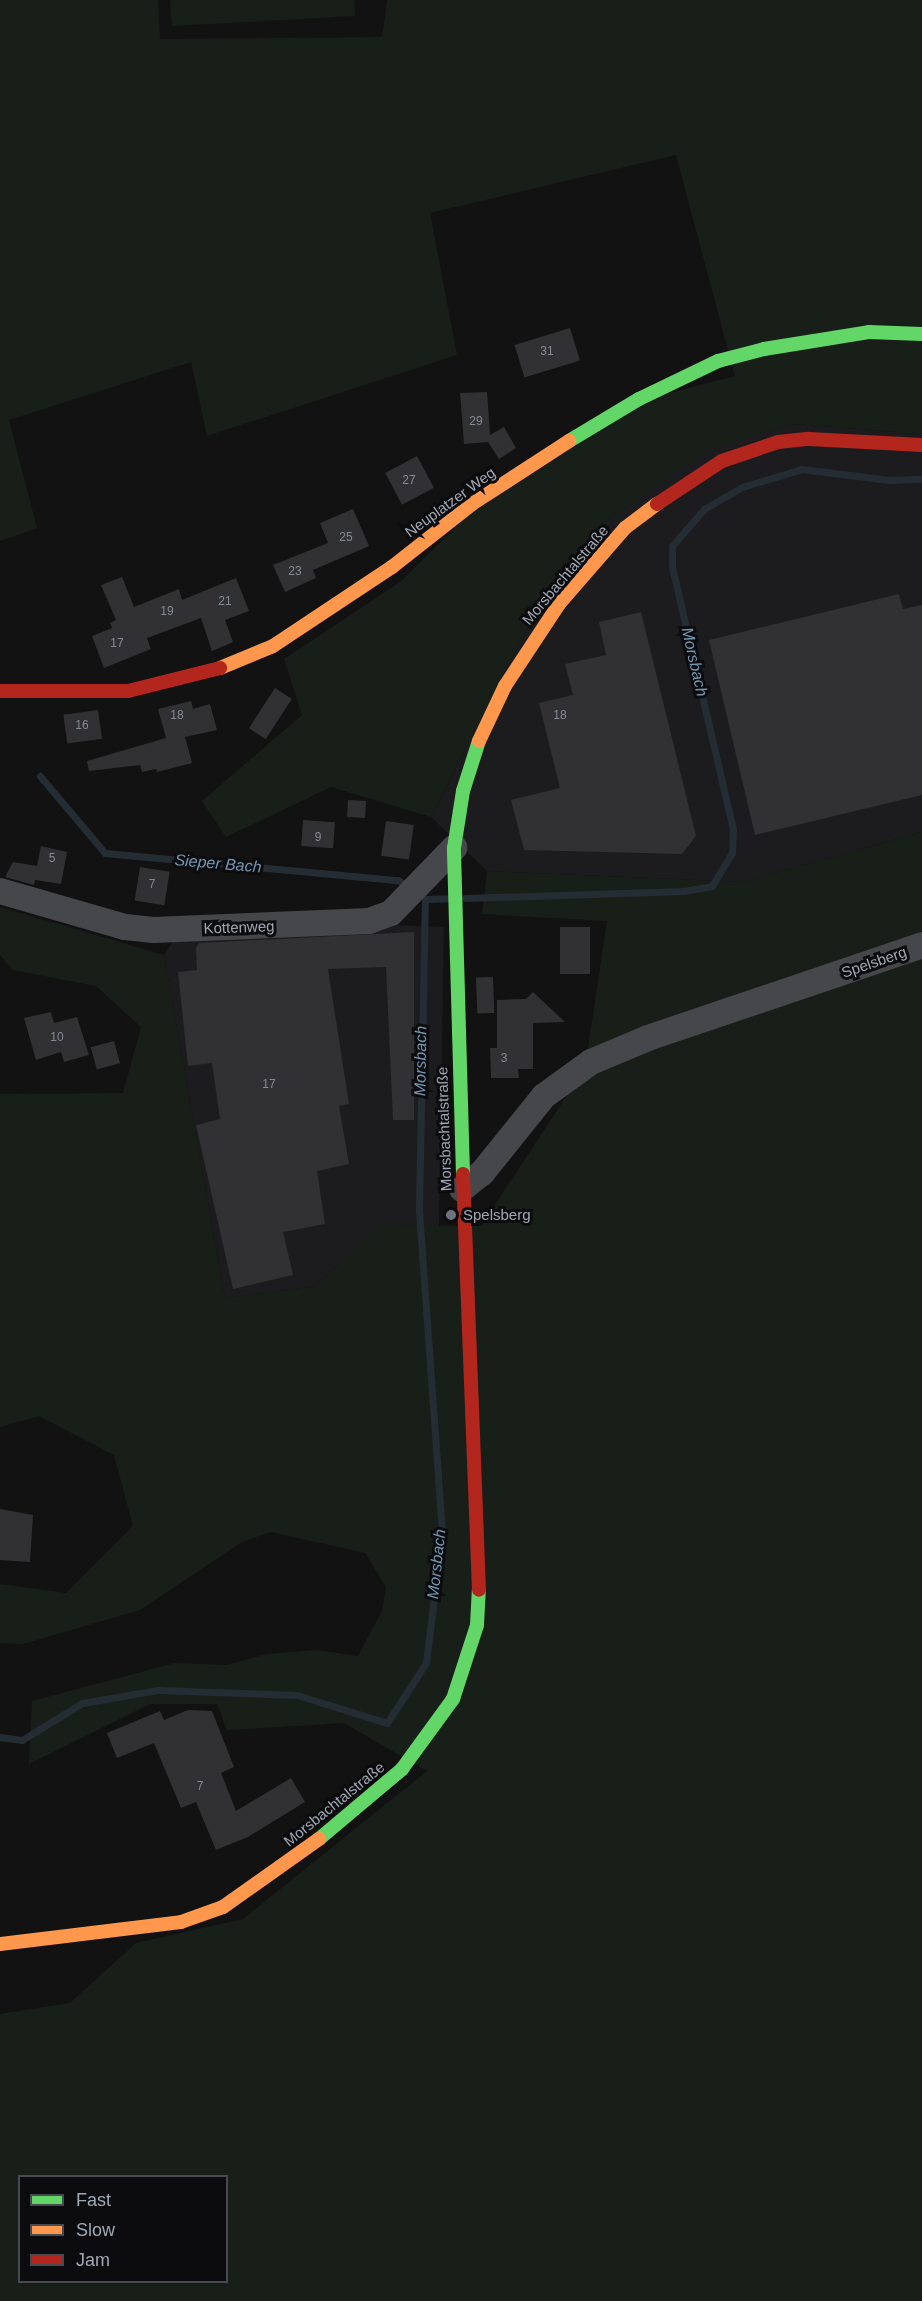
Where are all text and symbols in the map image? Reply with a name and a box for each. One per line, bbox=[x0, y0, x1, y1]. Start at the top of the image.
house number: 31 bbox=[540, 345, 554, 359]
house number: 29 bbox=[469, 415, 483, 429]
street label: Neuplatzer Weg bbox=[401, 463, 499, 541]
house number: 27 bbox=[402, 474, 416, 488]
street label: Morsbachtalstraße bbox=[518, 522, 612, 628]
house number: 25 bbox=[339, 531, 353, 545]
house number: 23 bbox=[288, 565, 302, 579]
house number: 21 bbox=[218, 595, 232, 609]
house number: 19 bbox=[160, 605, 174, 619]
water label: Morsbach bbox=[677, 626, 711, 698]
house number: 17 bbox=[110, 637, 124, 651]
house number: 18 bbox=[170, 709, 184, 723]
house number: 18 bbox=[553, 709, 567, 723]
house number: 16 bbox=[75, 719, 89, 733]
house number: 9 bbox=[315, 831, 321, 845]
water label: Sieper Bach bbox=[174, 851, 262, 877]
house number: 5 bbox=[49, 852, 55, 866]
house number: 7 bbox=[149, 878, 155, 892]
street label: Kottenweg bbox=[203, 917, 275, 937]
street label: Spelsberg bbox=[839, 942, 909, 982]
water label: Morsbach bbox=[411, 1026, 431, 1096]
house number: 10 bbox=[50, 1031, 64, 1045]
house number: 3 bbox=[501, 1052, 507, 1066]
street label: Morsbachtalstraße bbox=[433, 1067, 455, 1191]
house number: 17 bbox=[262, 1078, 276, 1092]
place label: Spelsberg bbox=[463, 1206, 531, 1224]
marker: Spelsberg bbox=[444, 1208, 458, 1222]
water label: Morsbach bbox=[424, 1528, 450, 1600]
street label: Morsbachtalstraße bbox=[280, 1758, 388, 1850]
house number: 7 bbox=[197, 1780, 203, 1794]
legend bbox=[18, 2175, 228, 2283]
text: Fast bbox=[76, 2190, 111, 2210]
text: Slow bbox=[76, 2220, 115, 2240]
text: Jam bbox=[76, 2250, 110, 2270]

